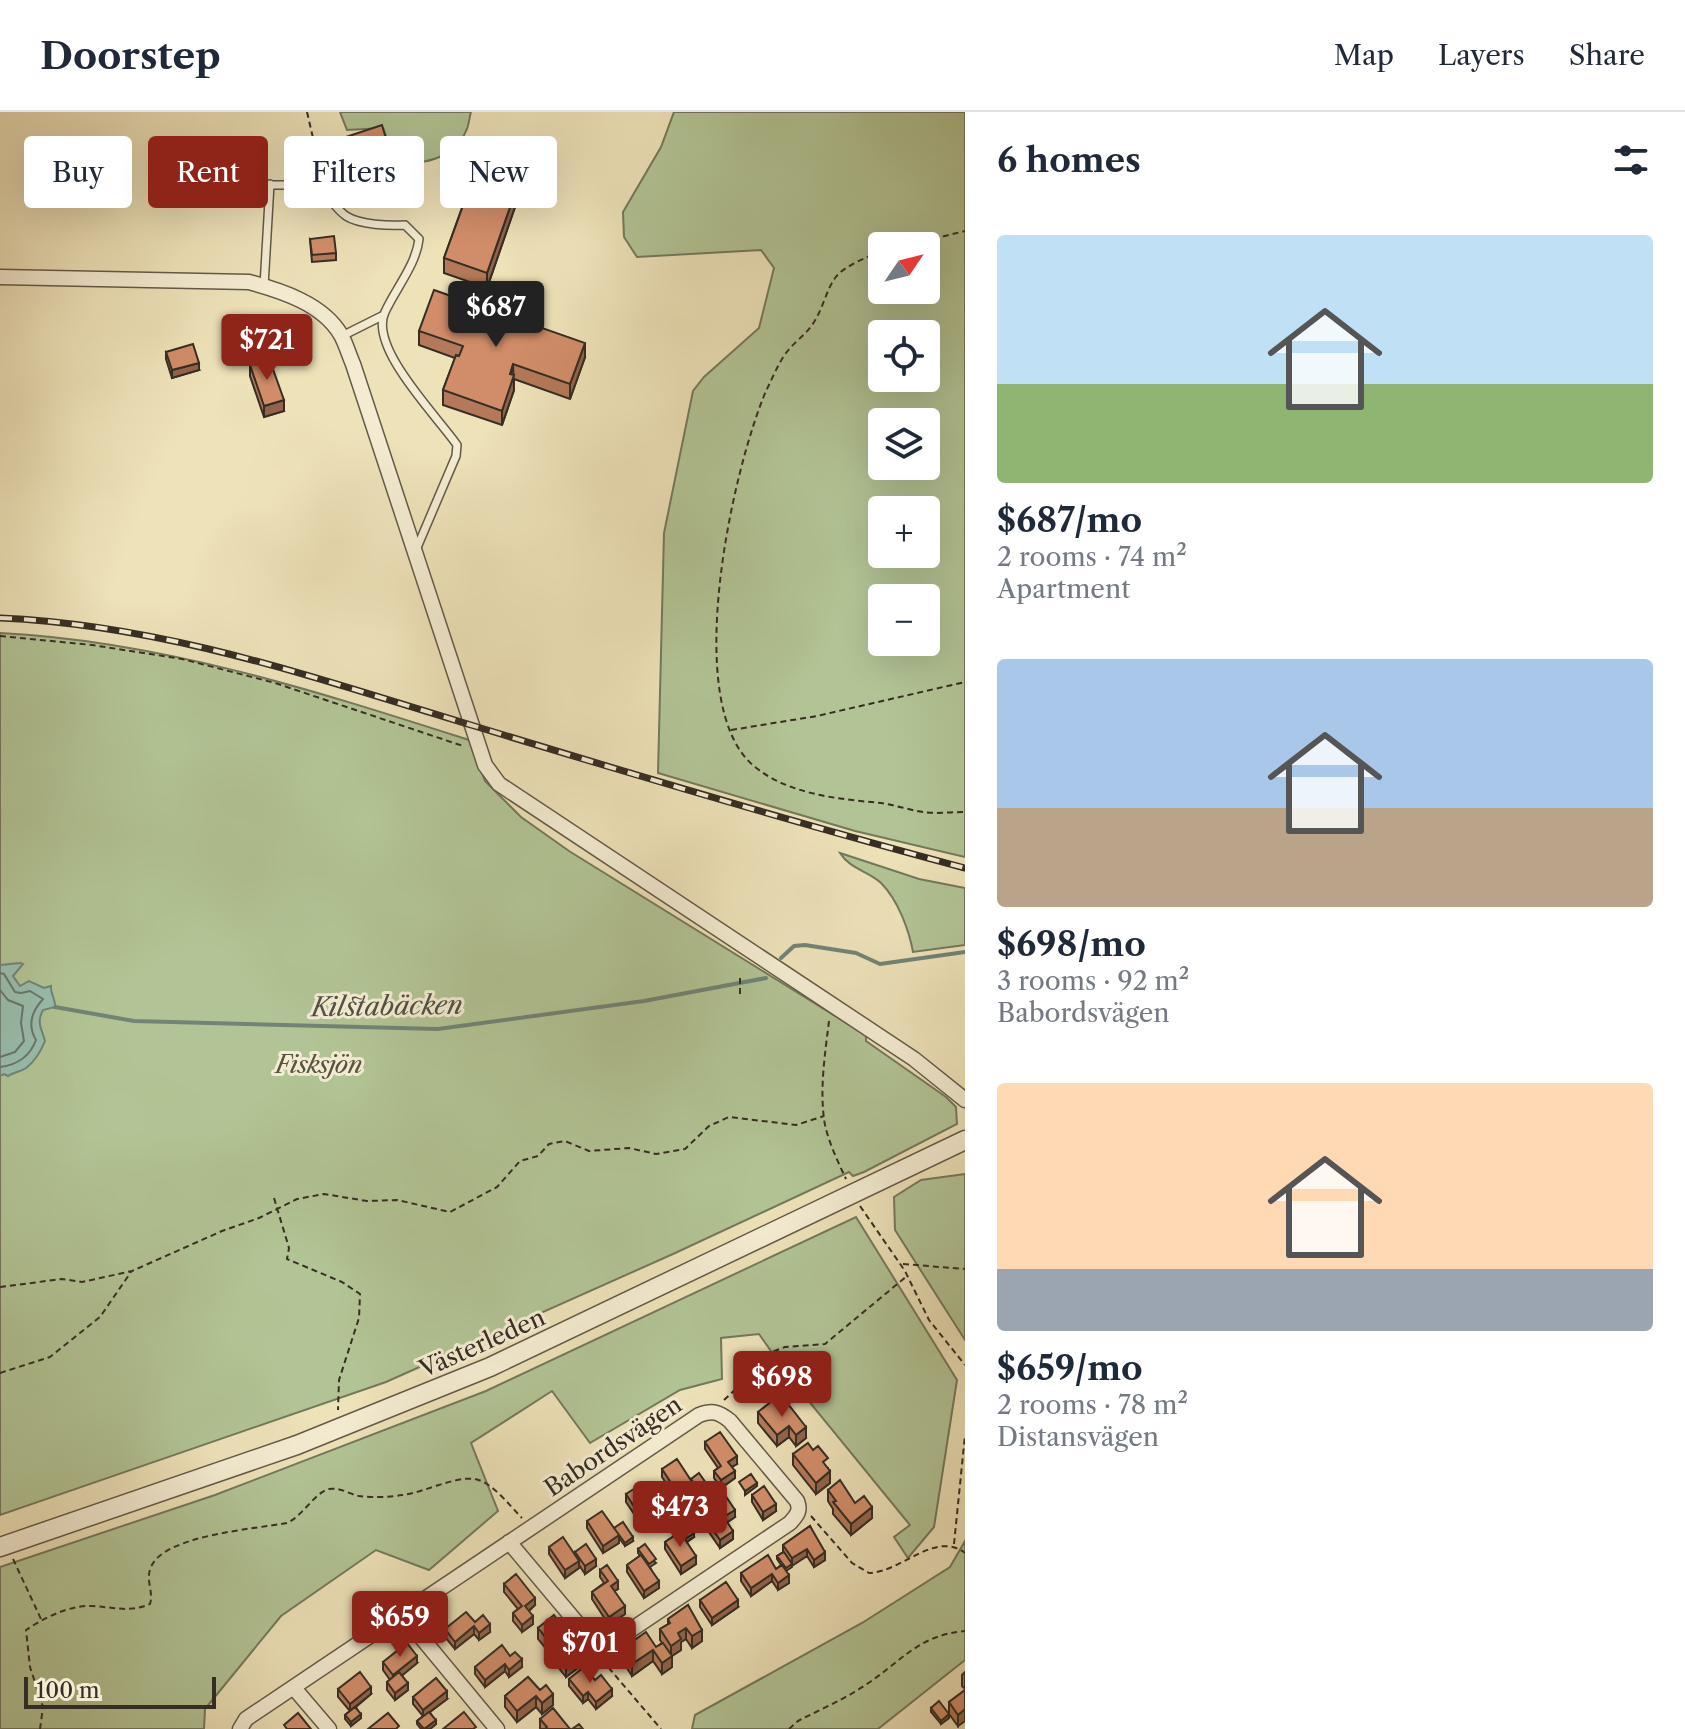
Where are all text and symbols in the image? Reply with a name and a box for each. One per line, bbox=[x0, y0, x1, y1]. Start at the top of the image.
text: Doorstep bbox=[40, 32, 221, 79]
text: Map bbox=[1334, 38, 1394, 72]
text: Layers bbox=[1438, 38, 1525, 72]
text: Share bbox=[1569, 38, 1645, 72]
chip: Buy bbox=[24, 136, 132, 208]
chip: Rent bbox=[148, 136, 268, 208]
chip: Filters bbox=[284, 136, 424, 208]
chip: New bbox=[440, 136, 557, 208]
icon: filters bbox=[1609, 138, 1653, 182]
text: 6 homes bbox=[997, 139, 1141, 181]
north arrow bbox=[868, 232, 940, 304]
map controls bbox=[868, 232, 940, 656]
pin: $687 bbox=[449, 281, 543, 349]
icon: home bbox=[1253, 287, 1397, 431]
text: $687 bbox=[466, 291, 526, 323]
pin: $721 bbox=[220, 314, 314, 382]
button: locate bbox=[868, 320, 940, 392]
text: $721 bbox=[239, 324, 295, 356]
button: layers bbox=[868, 408, 940, 480]
button: + bbox=[868, 496, 940, 568]
text: $687/mo bbox=[997, 499, 1142, 541]
text: 2 rooms · 74 m² bbox=[997, 541, 1187, 573]
text: Apartment bbox=[997, 573, 1130, 605]
button: − bbox=[868, 584, 940, 656]
icon: home bbox=[1253, 711, 1397, 855]
text: $698/mo bbox=[997, 923, 1146, 965]
text: 3 rooms · 92 m² bbox=[997, 965, 1189, 997]
water label: Kilstabäcken bbox=[309, 989, 463, 1023]
text: Babordsvägen bbox=[997, 997, 1170, 1029]
park label: Fisksjön bbox=[273, 1050, 363, 1079]
icon: home bbox=[1253, 1135, 1397, 1279]
street label: Västerleden bbox=[414, 1302, 549, 1384]
text: $659/mo bbox=[997, 1347, 1143, 1389]
pin: $698 bbox=[735, 1351, 829, 1419]
text: $698 bbox=[751, 1361, 813, 1393]
street label: Babordsvägen bbox=[539, 1389, 687, 1503]
text: 2 rooms · 78 m² bbox=[997, 1389, 1188, 1421]
text: Distansvägen bbox=[997, 1421, 1159, 1453]
pin: $473 bbox=[633, 1481, 727, 1549]
text: $473 bbox=[651, 1491, 709, 1523]
pin: $659 bbox=[353, 1591, 447, 1659]
text: $659 bbox=[370, 1601, 430, 1633]
pin: $701 bbox=[543, 1617, 637, 1685]
text: $701 bbox=[562, 1627, 618, 1659]
scale bar bbox=[24, 1673, 216, 1709]
text: 100 m bbox=[36, 1677, 99, 1704]

